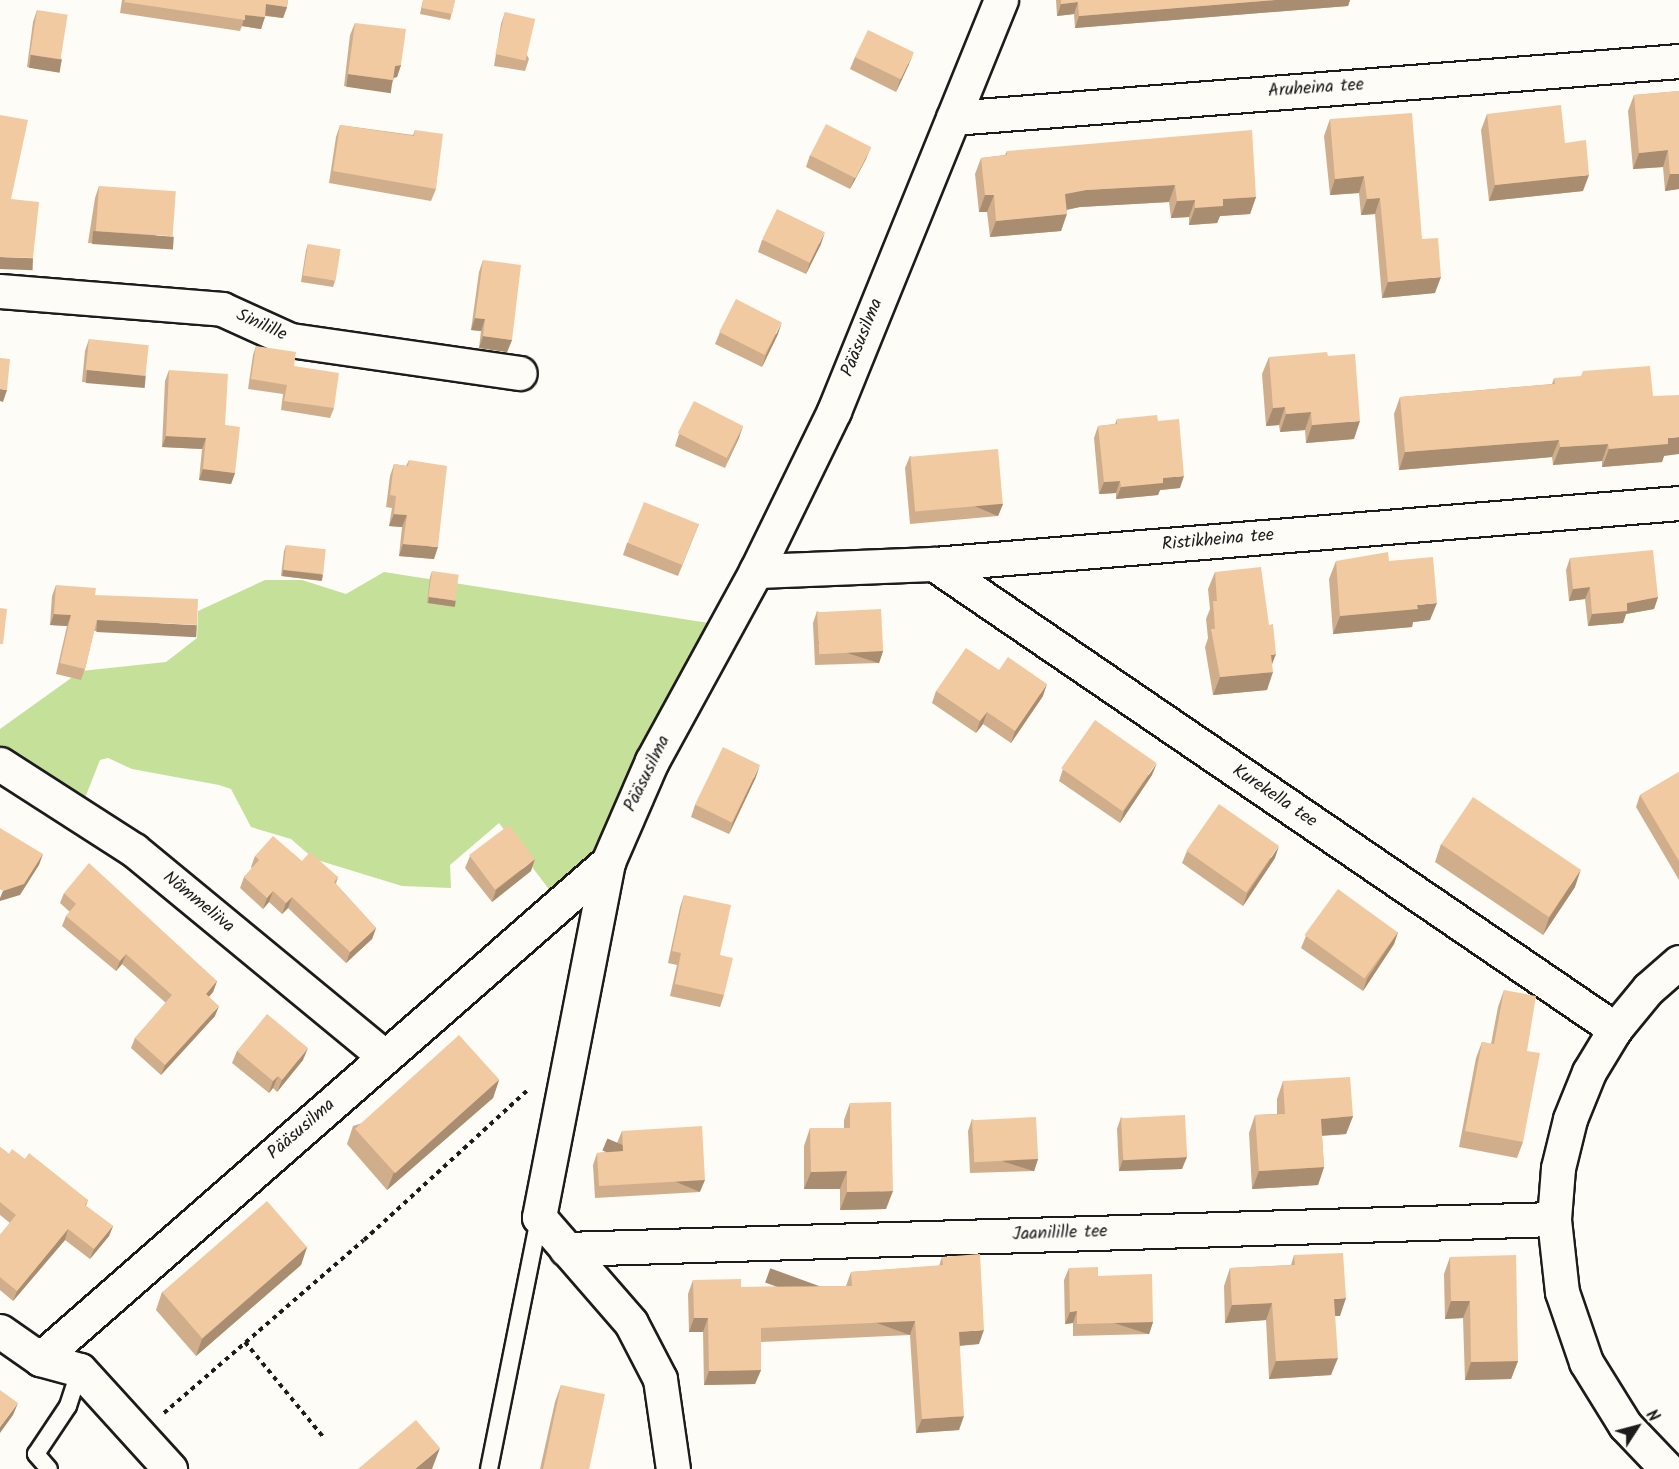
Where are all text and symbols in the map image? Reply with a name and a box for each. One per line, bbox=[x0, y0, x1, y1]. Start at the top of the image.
street label: Aruheina tee bbox=[1267, 75, 1365, 103]
street label: Pääsusilma bbox=[838, 296, 888, 380]
street label: Sinilille bbox=[232, 305, 290, 347]
street label: Ristikheina tee bbox=[1161, 525, 1275, 557]
street label: Pääsusilma bbox=[620, 732, 676, 816]
street label: Kurekella tee bbox=[1228, 761, 1320, 833]
street label: Nõmmeliiva bbox=[158, 868, 238, 938]
street label: Pääsusilma bbox=[264, 1095, 340, 1165]
street label: Jaanilille tee bbox=[1012, 1222, 1108, 1246]
north arrow bbox=[1607, 1397, 1667, 1457]
text: N bbox=[1639, 1405, 1665, 1428]

